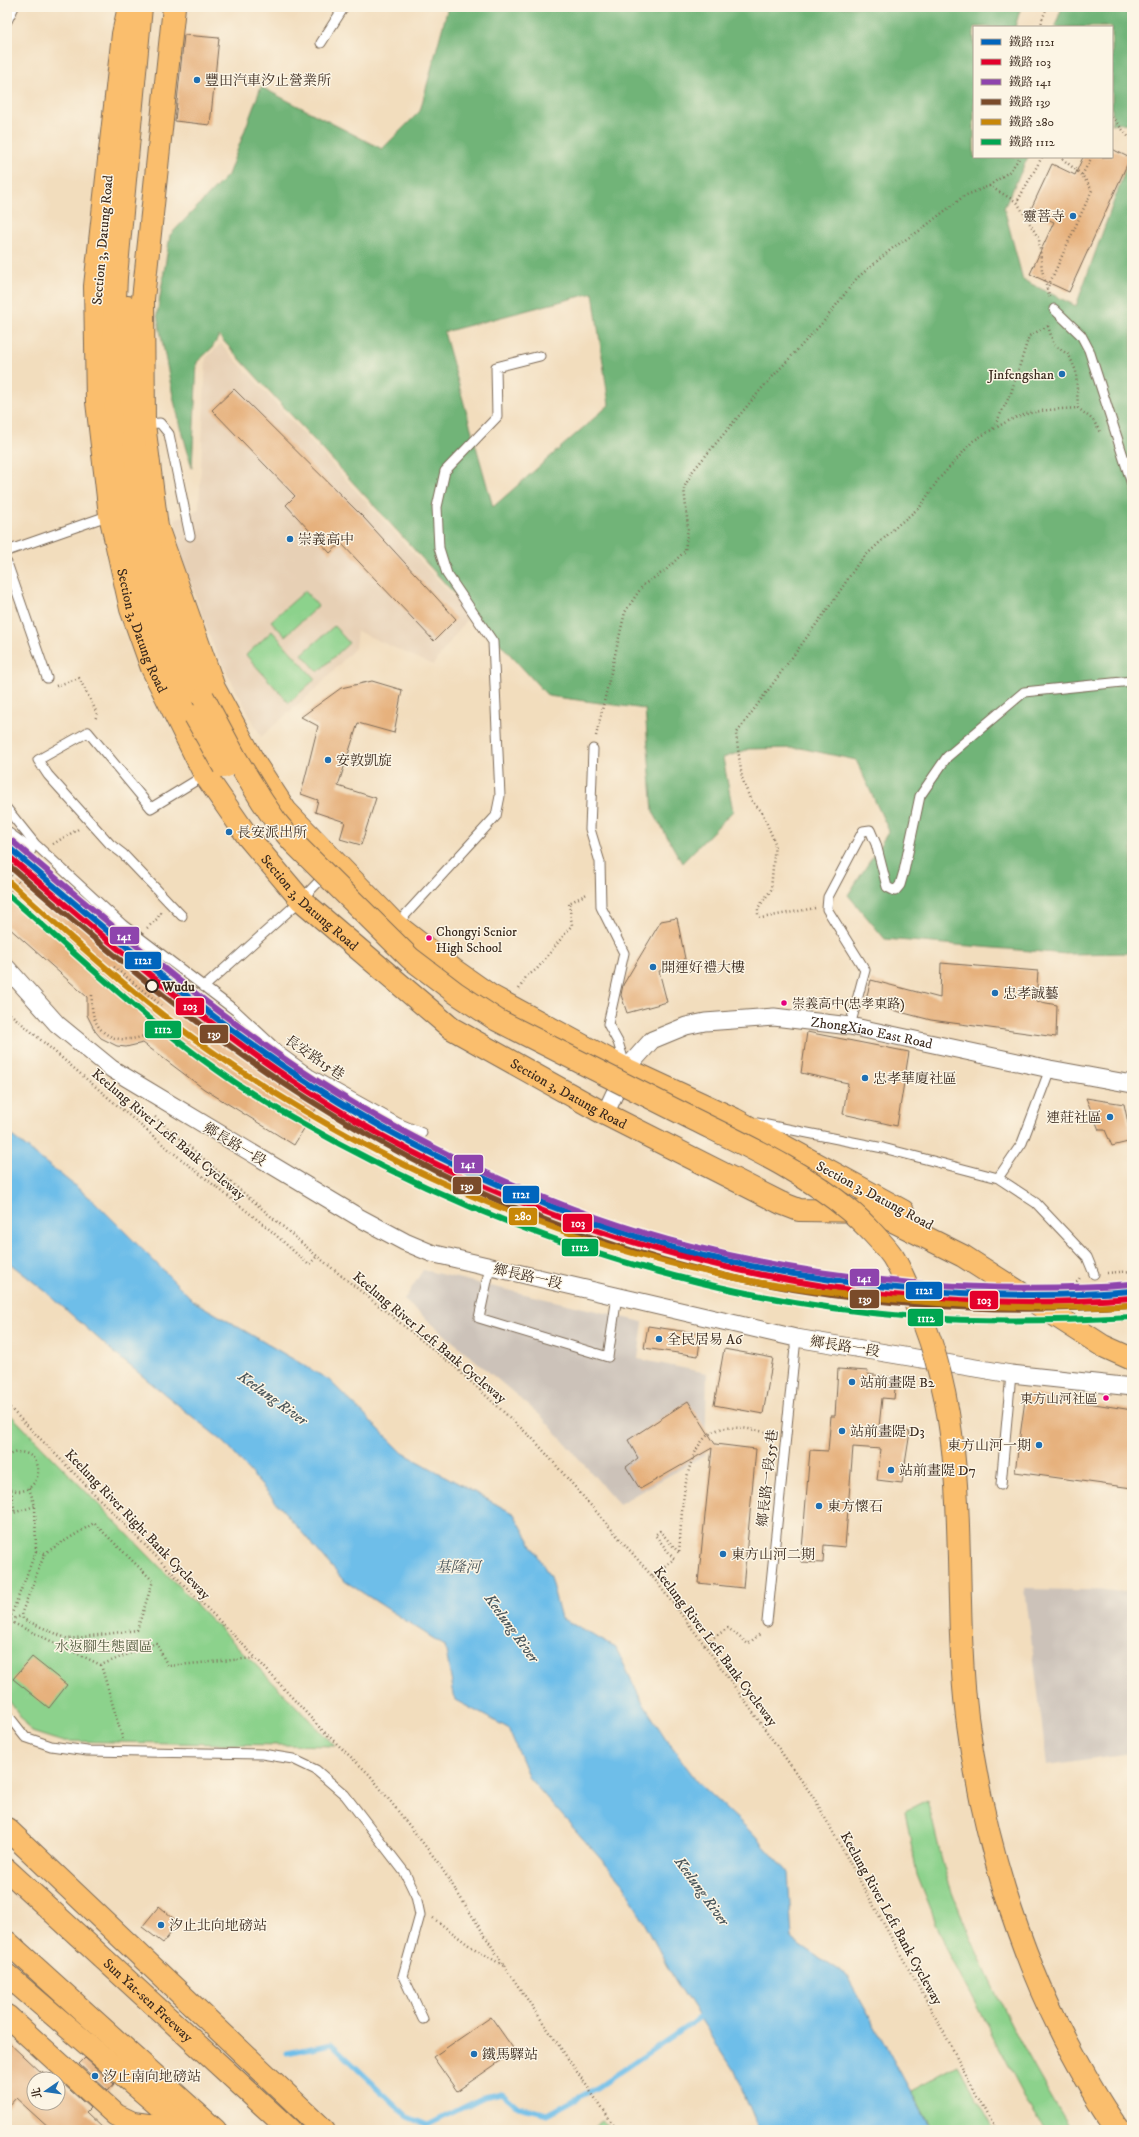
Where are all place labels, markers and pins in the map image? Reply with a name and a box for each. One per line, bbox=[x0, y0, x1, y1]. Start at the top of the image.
place label: 豐田汽車汐止營業所 bbox=[205, 72, 331, 90]
marker: 豐田汽車汐止營業所 bbox=[192, 75, 202, 85]
place label: 靈菩寺 bbox=[1023, 208, 1065, 226]
marker: 靈菩寺 bbox=[1068, 211, 1078, 221]
place label: Jinfengshan bbox=[986, 366, 1055, 384]
marker: Jinfengshan bbox=[1057, 369, 1067, 379]
place label: 崇義高中 bbox=[298, 531, 354, 549]
marker: 崇義高中 bbox=[285, 534, 295, 544]
place label: 安敦凱旋 bbox=[336, 752, 392, 770]
marker: 安敦凱旋 bbox=[323, 755, 333, 765]
place label: 長安派出所 bbox=[237, 824, 307, 842]
marker: 長安派出所 bbox=[224, 827, 234, 837]
place label: Chongyi Senior High School bbox=[436, 924, 517, 956]
marker: Chongyi Senior High School bbox=[424, 933, 434, 943]
place label: 開運好禮大樓 bbox=[661, 959, 745, 977]
marker: 開運好禮大樓 bbox=[648, 962, 658, 972]
place label: Wudu bbox=[161, 978, 195, 996]
marker: Wudu bbox=[145, 979, 159, 993]
place label: 忠孝誠藝 bbox=[1003, 985, 1059, 1003]
marker: 忠孝誠藝 bbox=[990, 988, 1000, 998]
place label: 崇義高中(忠孝東路) bbox=[792, 996, 905, 1012]
marker: 崇義高中(忠孝東路) bbox=[779, 998, 789, 1008]
place label: 忠孝華廈社區 bbox=[873, 1070, 957, 1088]
marker: 忠孝華廈社區 bbox=[860, 1073, 870, 1083]
place label: 連莊社區 bbox=[1046, 1109, 1102, 1127]
marker: 連莊社區 bbox=[1105, 1112, 1115, 1122]
place label: 全民居易 A6 bbox=[667, 1331, 743, 1349]
marker: 全民居易 A6 bbox=[654, 1334, 664, 1344]
place label: 站前畫隄 B2 bbox=[860, 1374, 935, 1392]
marker: 站前畫隄 B2 bbox=[847, 1377, 857, 1387]
place label: 東方山河社區 bbox=[1020, 1391, 1098, 1407]
marker: 東方山河社區 bbox=[1101, 1393, 1111, 1403]
place label: 站前畫隄 D3 bbox=[850, 1423, 925, 1441]
marker: 站前畫隄 D3 bbox=[837, 1426, 847, 1436]
place label: 東方山河一期 bbox=[947, 1437, 1031, 1455]
marker: 東方山河一期 bbox=[1034, 1440, 1044, 1450]
place label: 站前畫隄 D7 bbox=[899, 1462, 976, 1480]
marker: 站前畫隄 D7 bbox=[886, 1465, 896, 1475]
place label: 東方懷石 bbox=[827, 1498, 883, 1516]
marker: 東方懷石 bbox=[814, 1501, 824, 1511]
place label: 東方山河二期 bbox=[731, 1546, 815, 1564]
marker: 東方山河二期 bbox=[718, 1549, 728, 1559]
place label: 汐止北向地磅站 bbox=[169, 1917, 267, 1935]
marker: 汐止北向地磅站 bbox=[156, 1920, 166, 1930]
place label: 鐵馬驛站 bbox=[482, 2046, 538, 2064]
marker: 鐵馬驛站 bbox=[469, 2049, 479, 2059]
place label: 汐止南向地磅站 bbox=[103, 2068, 201, 2086]
marker: 汐止南向地磅站 bbox=[90, 2071, 100, 2081]

